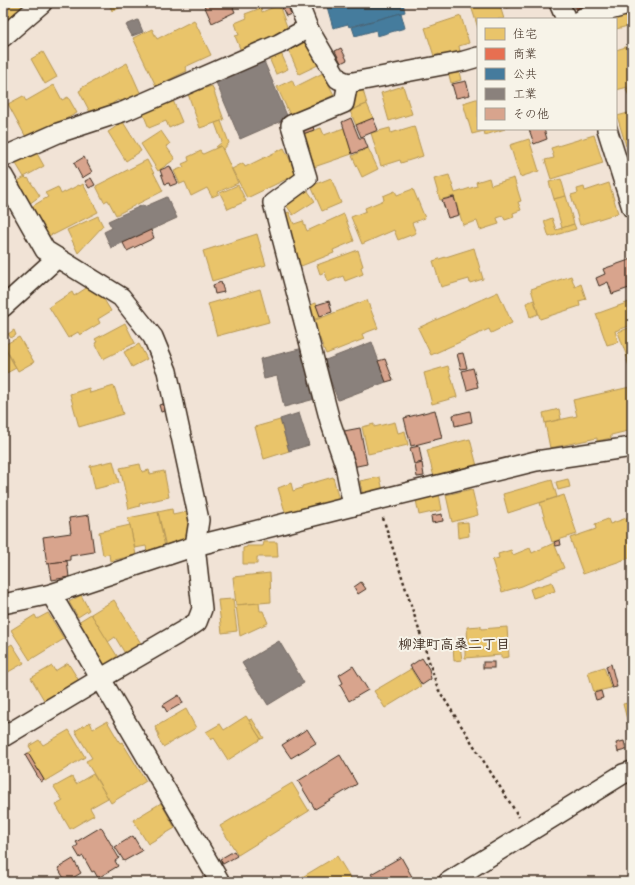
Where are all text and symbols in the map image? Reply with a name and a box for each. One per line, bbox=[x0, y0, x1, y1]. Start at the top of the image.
legend bbox=[477, 18, 617, 130]
text: 住宅 bbox=[513, 26, 537, 43]
text: 商業 bbox=[513, 46, 537, 63]
text: 公共 bbox=[513, 66, 537, 83]
text: 工業 bbox=[513, 86, 537, 103]
text: その他 bbox=[513, 106, 549, 123]
district label: 柳津町高桑二丁目 bbox=[398, 635, 510, 655]

